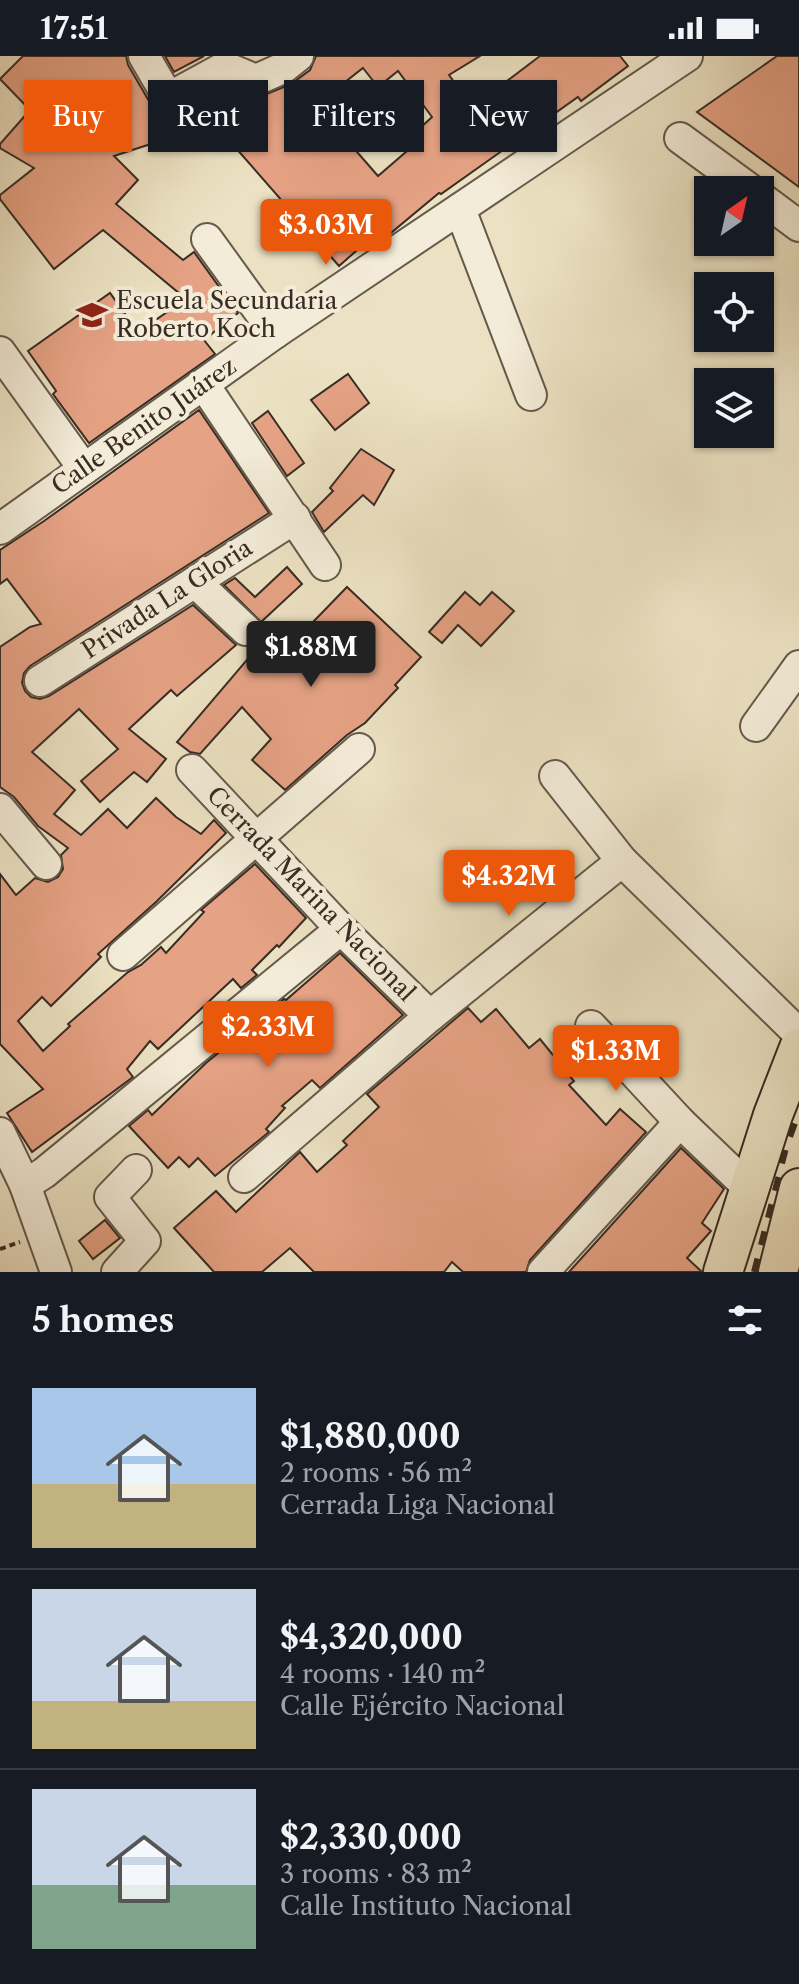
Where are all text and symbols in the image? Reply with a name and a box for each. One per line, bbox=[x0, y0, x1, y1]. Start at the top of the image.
text: 17:51 bbox=[40, 10, 108, 47]
chip: Buy bbox=[24, 80, 132, 152]
chip: Rent bbox=[148, 80, 268, 152]
chip: Filters bbox=[284, 80, 424, 152]
chip: New bbox=[440, 80, 557, 152]
north arrow bbox=[694, 176, 774, 256]
map controls bbox=[694, 176, 774, 448]
pin: $3.03M bbox=[261, 199, 391, 267]
text: $3.03M bbox=[279, 209, 373, 241]
button: locate bbox=[694, 272, 774, 352]
place label: Escuela Secundaria Roberto Koch bbox=[116, 286, 338, 343]
school or university icon: Escuela Secundaria Roberto Koch bbox=[75, 298, 109, 332]
street label: Calle Benito Juárez bbox=[46, 351, 242, 500]
button: layers bbox=[694, 368, 774, 448]
street label: Privada La Gloria bbox=[76, 533, 258, 664]
pin: $1.88M bbox=[246, 621, 376, 689]
text: $1.88M bbox=[264, 631, 358, 663]
street label: Cerrada Marina Nacional bbox=[201, 780, 422, 1007]
pin: $4.32M bbox=[444, 850, 574, 918]
text: $4.32M bbox=[462, 860, 556, 892]
pin: $2.33M bbox=[203, 1001, 333, 1069]
text: $2.33M bbox=[221, 1011, 315, 1043]
pin: $1.33M bbox=[551, 1025, 681, 1093]
text: $1.33M bbox=[571, 1035, 661, 1067]
icon: filters bbox=[723, 1298, 767, 1342]
text: 5 homes bbox=[32, 1299, 174, 1341]
text: $1,880,000 bbox=[280, 1415, 461, 1457]
icon: home bbox=[96, 1420, 192, 1516]
text: 2 rooms · 56 m² bbox=[280, 1457, 472, 1489]
text: Cerrada Liga Nacional bbox=[280, 1489, 555, 1521]
text: $4,320,000 bbox=[280, 1616, 463, 1658]
icon: home bbox=[96, 1621, 192, 1717]
text: 4 rooms · 140 m² bbox=[280, 1658, 485, 1690]
text: Calle Ejército Nacional bbox=[280, 1690, 565, 1722]
text: $2,330,000 bbox=[280, 1816, 462, 1858]
icon: home bbox=[96, 1821, 192, 1917]
text: 3 rooms · 83 m² bbox=[280, 1858, 472, 1890]
text: Calle Instituto Nacional bbox=[280, 1890, 572, 1922]

